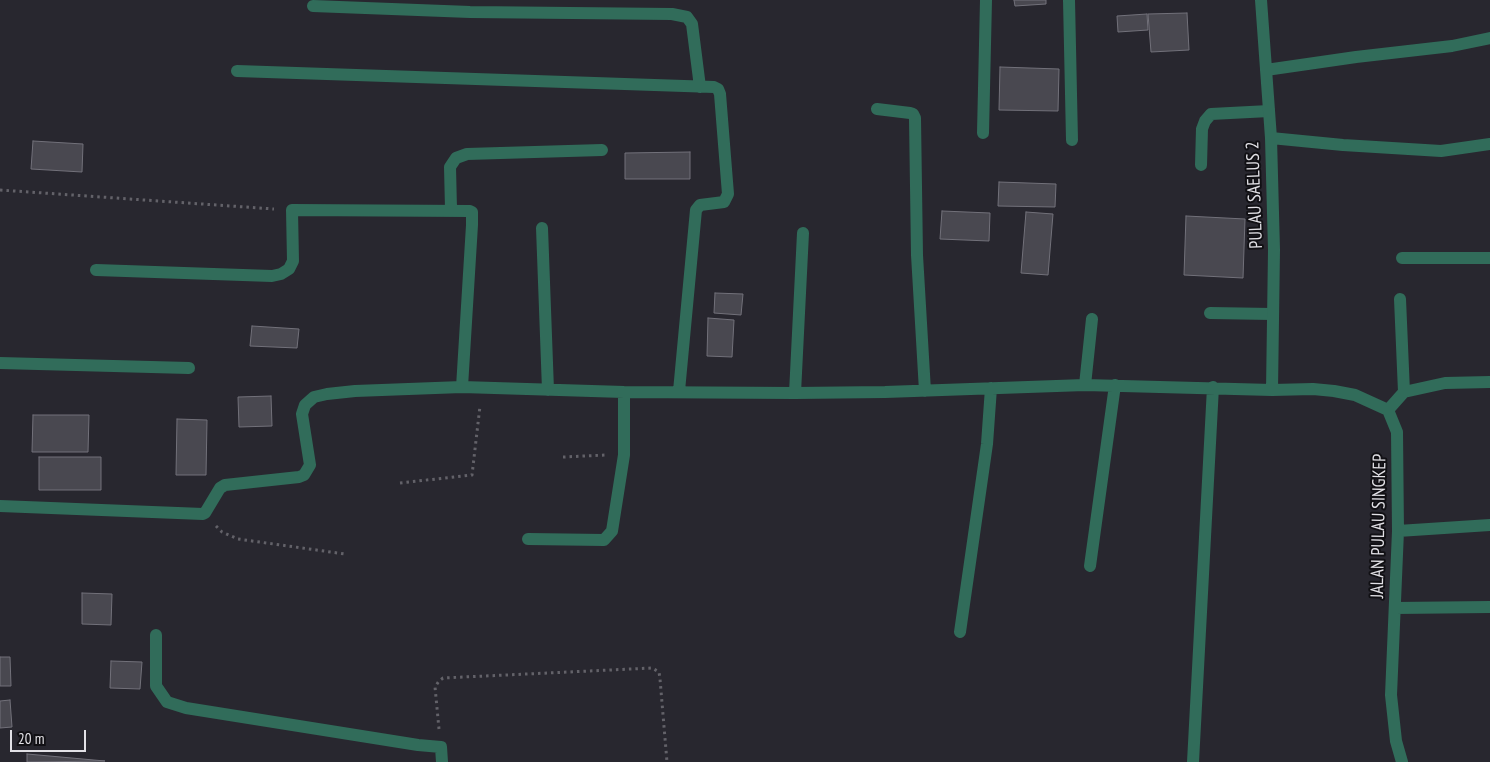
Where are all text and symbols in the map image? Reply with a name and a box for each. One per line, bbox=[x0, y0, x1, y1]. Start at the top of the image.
street label: PULAU SAELUS 2 bbox=[1242, 141, 1268, 249]
street label: JALAN PULAU SINGKEP bbox=[1367, 454, 1391, 598]
scale bar bbox=[12, 720, 89, 752]
text: 20 m bbox=[18, 729, 44, 748]

